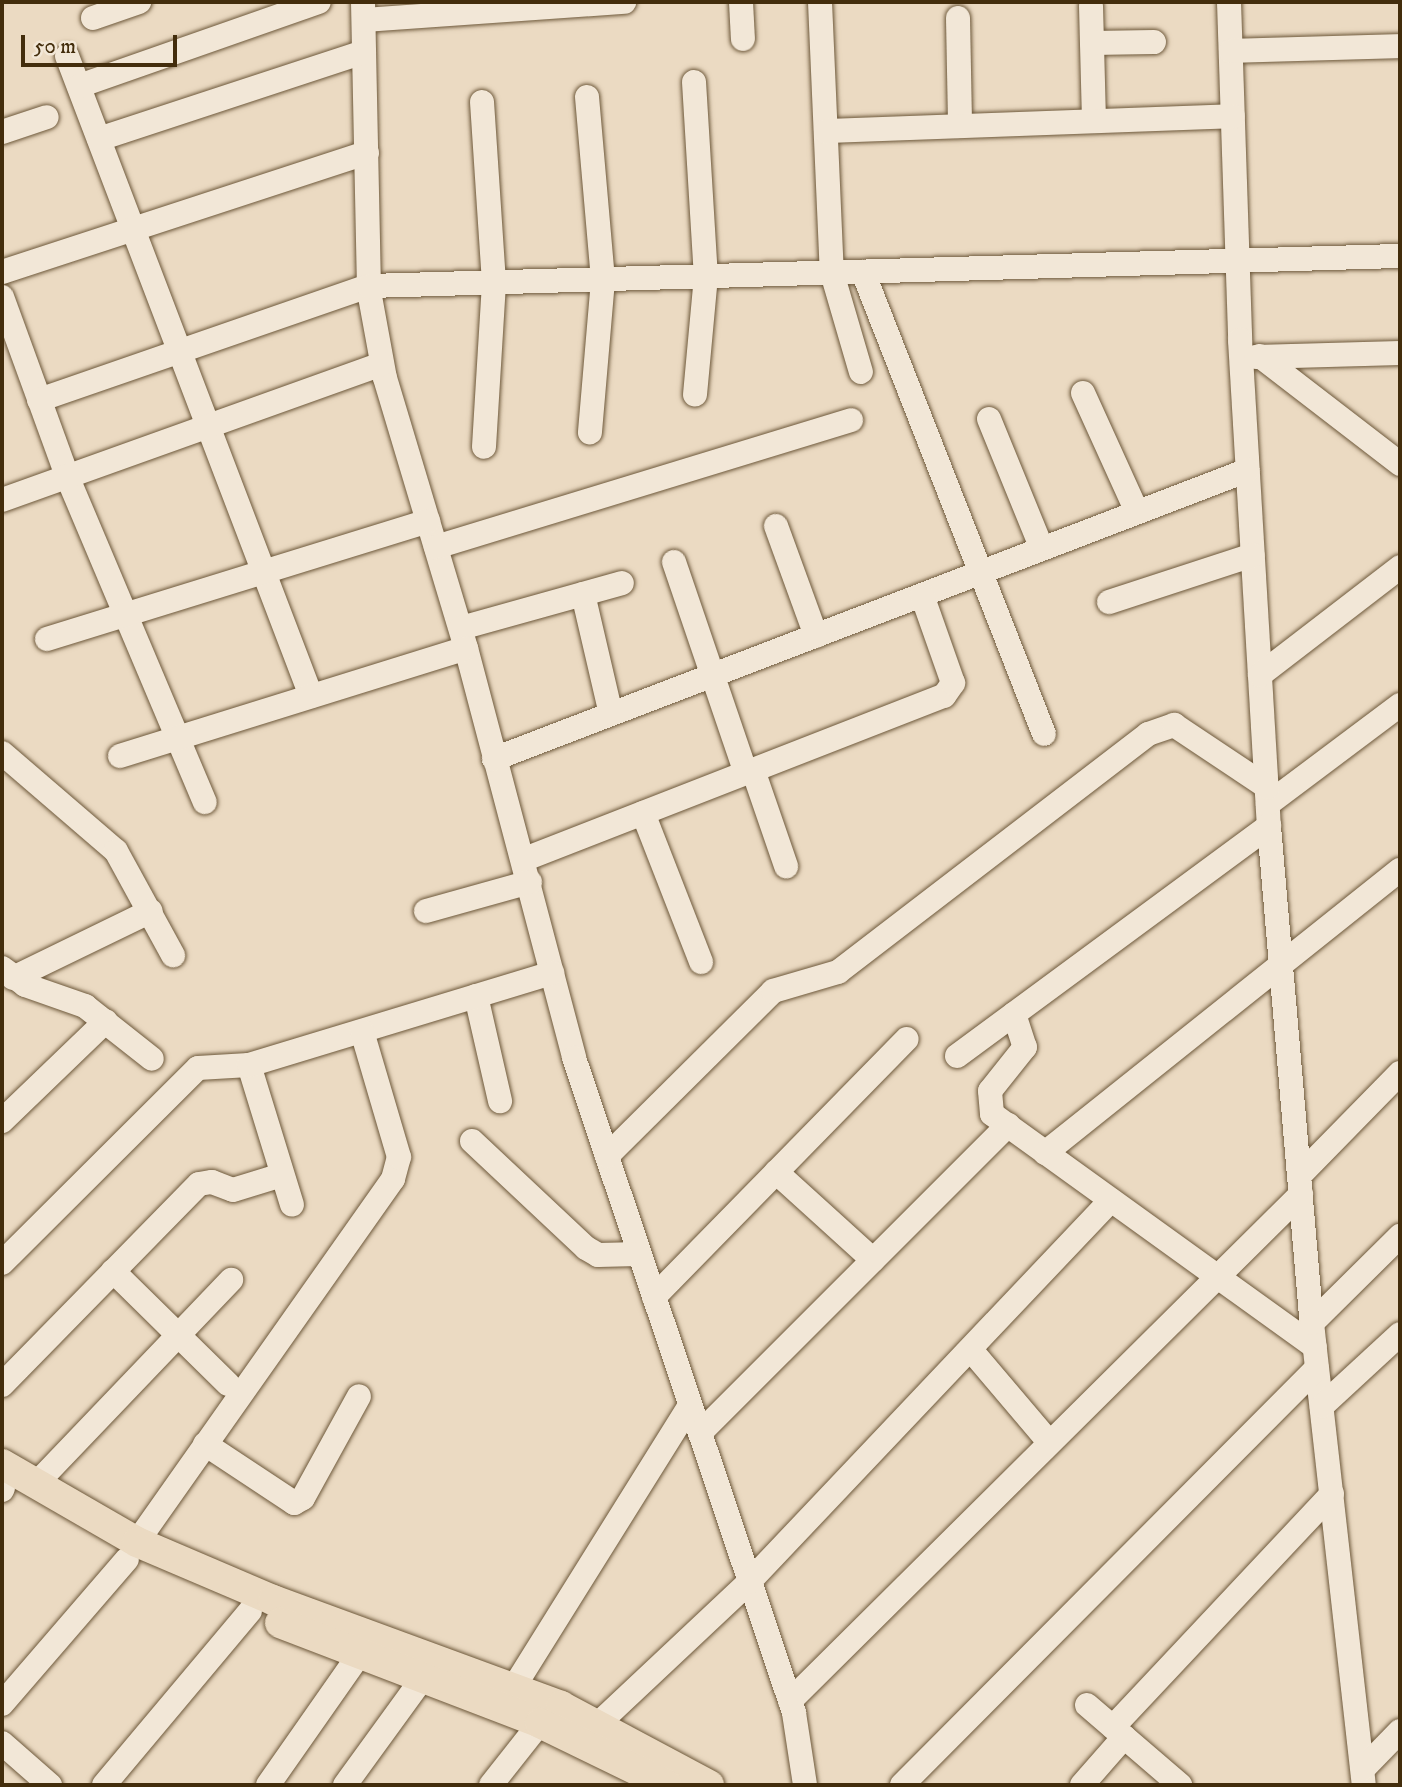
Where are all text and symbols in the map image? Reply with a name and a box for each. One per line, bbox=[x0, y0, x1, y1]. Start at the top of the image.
scale bar bbox=[24, 21, 180, 65]
text: 50 m bbox=[34, 34, 76, 60]

